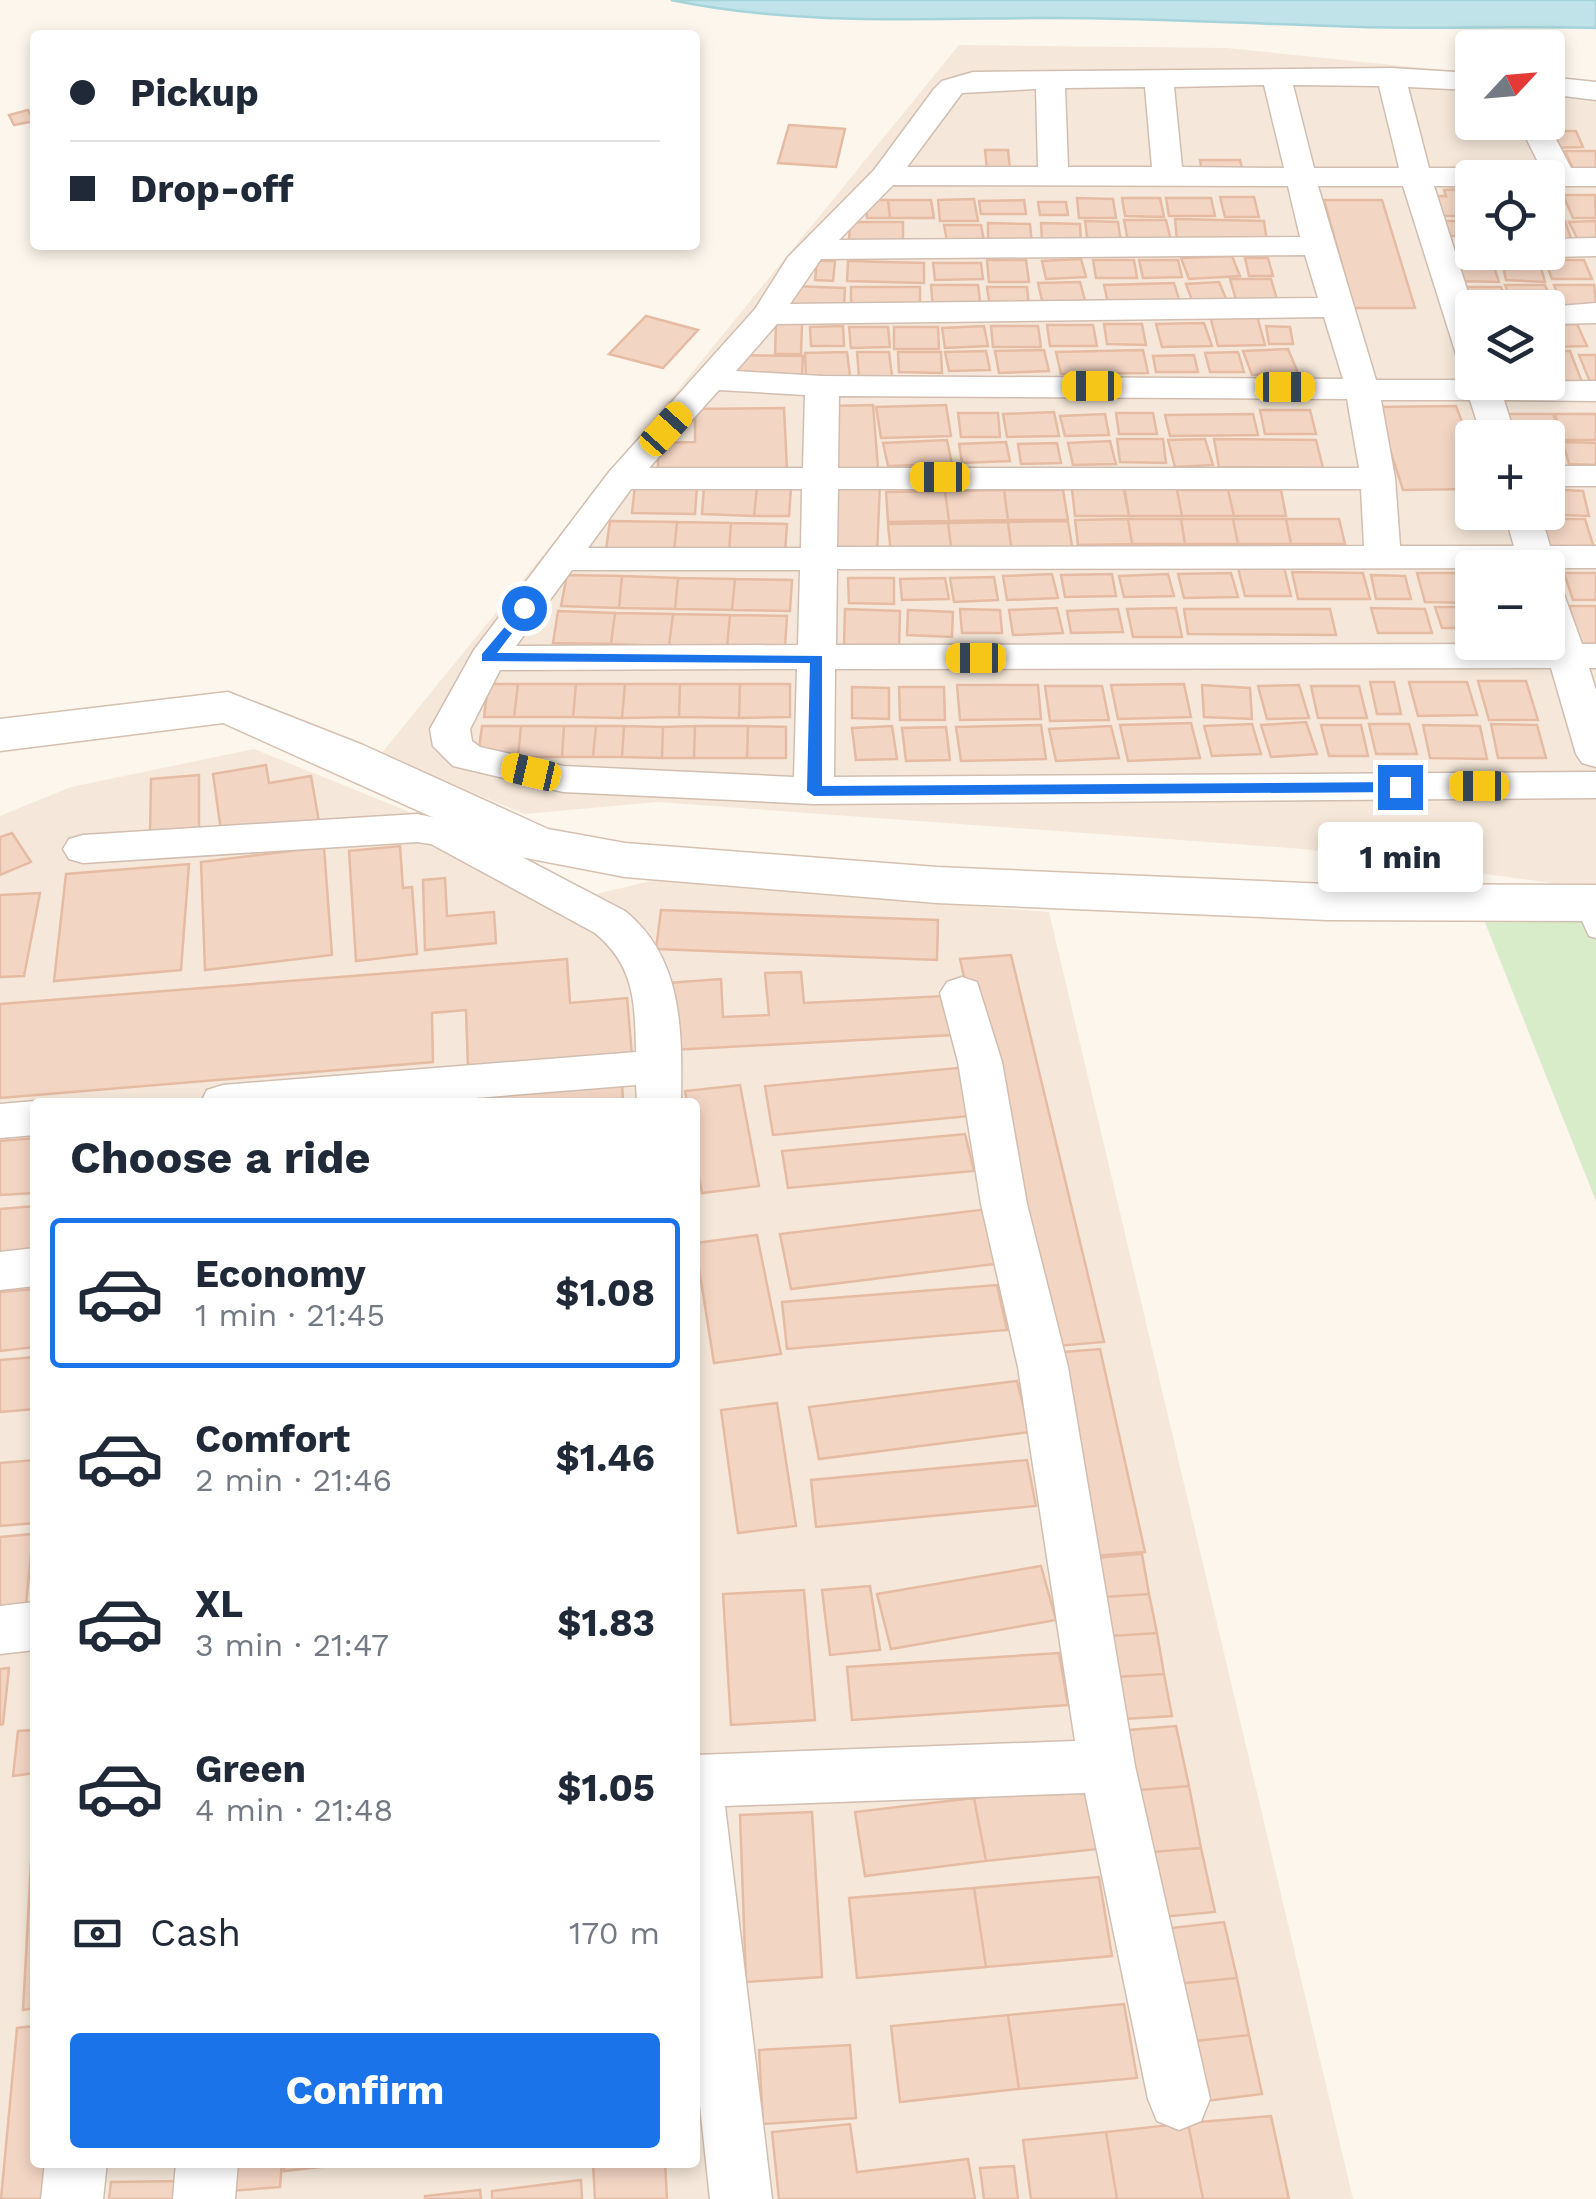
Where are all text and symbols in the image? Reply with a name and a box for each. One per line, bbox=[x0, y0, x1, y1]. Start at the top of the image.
north arrow bbox=[1455, 30, 1565, 140]
map controls bbox=[1455, 30, 1565, 660]
text: Pickup bbox=[130, 71, 259, 115]
button: locate bbox=[1455, 160, 1565, 270]
text: Drop-off bbox=[130, 167, 294, 211]
button: layers bbox=[1455, 290, 1565, 400]
car bbox=[1062, 371, 1122, 401]
car bbox=[1255, 372, 1315, 402]
car bbox=[635, 397, 697, 461]
button: + bbox=[1455, 420, 1565, 530]
car bbox=[910, 462, 970, 492]
button: − bbox=[1455, 550, 1565, 660]
route start bbox=[502, 586, 547, 631]
car bbox=[946, 643, 1006, 673]
car bbox=[498, 751, 564, 793]
route end bbox=[1378, 765, 1423, 810]
car bbox=[1449, 771, 1509, 801]
callout: 1 min bbox=[1318, 822, 1482, 892]
text: 1 min bbox=[1359, 838, 1442, 876]
text: Choose a ride bbox=[70, 1131, 370, 1184]
icon: car bbox=[75, 1248, 165, 1338]
text: Economy bbox=[195, 1252, 366, 1296]
text: $1.08 bbox=[555, 1271, 655, 1315]
text: 1 min · 21:45 bbox=[195, 1296, 385, 1334]
icon: car bbox=[75, 1413, 165, 1503]
text: Comfort bbox=[195, 1417, 350, 1461]
text: $1.46 bbox=[555, 1436, 655, 1480]
text: 2 min · 21:46 bbox=[195, 1461, 392, 1499]
icon: car bbox=[75, 1578, 165, 1668]
text: XL bbox=[195, 1582, 243, 1626]
text: $1.83 bbox=[557, 1601, 655, 1645]
text: 3 min · 21:47 bbox=[195, 1626, 389, 1664]
icon: car bbox=[75, 1743, 165, 1833]
text: Green bbox=[195, 1747, 306, 1791]
text: $1.05 bbox=[557, 1766, 655, 1810]
text: 4 min · 21:48 bbox=[195, 1791, 393, 1829]
icon: cash bbox=[70, 1906, 125, 1961]
text: Cash bbox=[150, 1911, 241, 1955]
text: 170 m bbox=[569, 1914, 660, 1952]
button: Confirm bbox=[70, 2033, 660, 2148]

